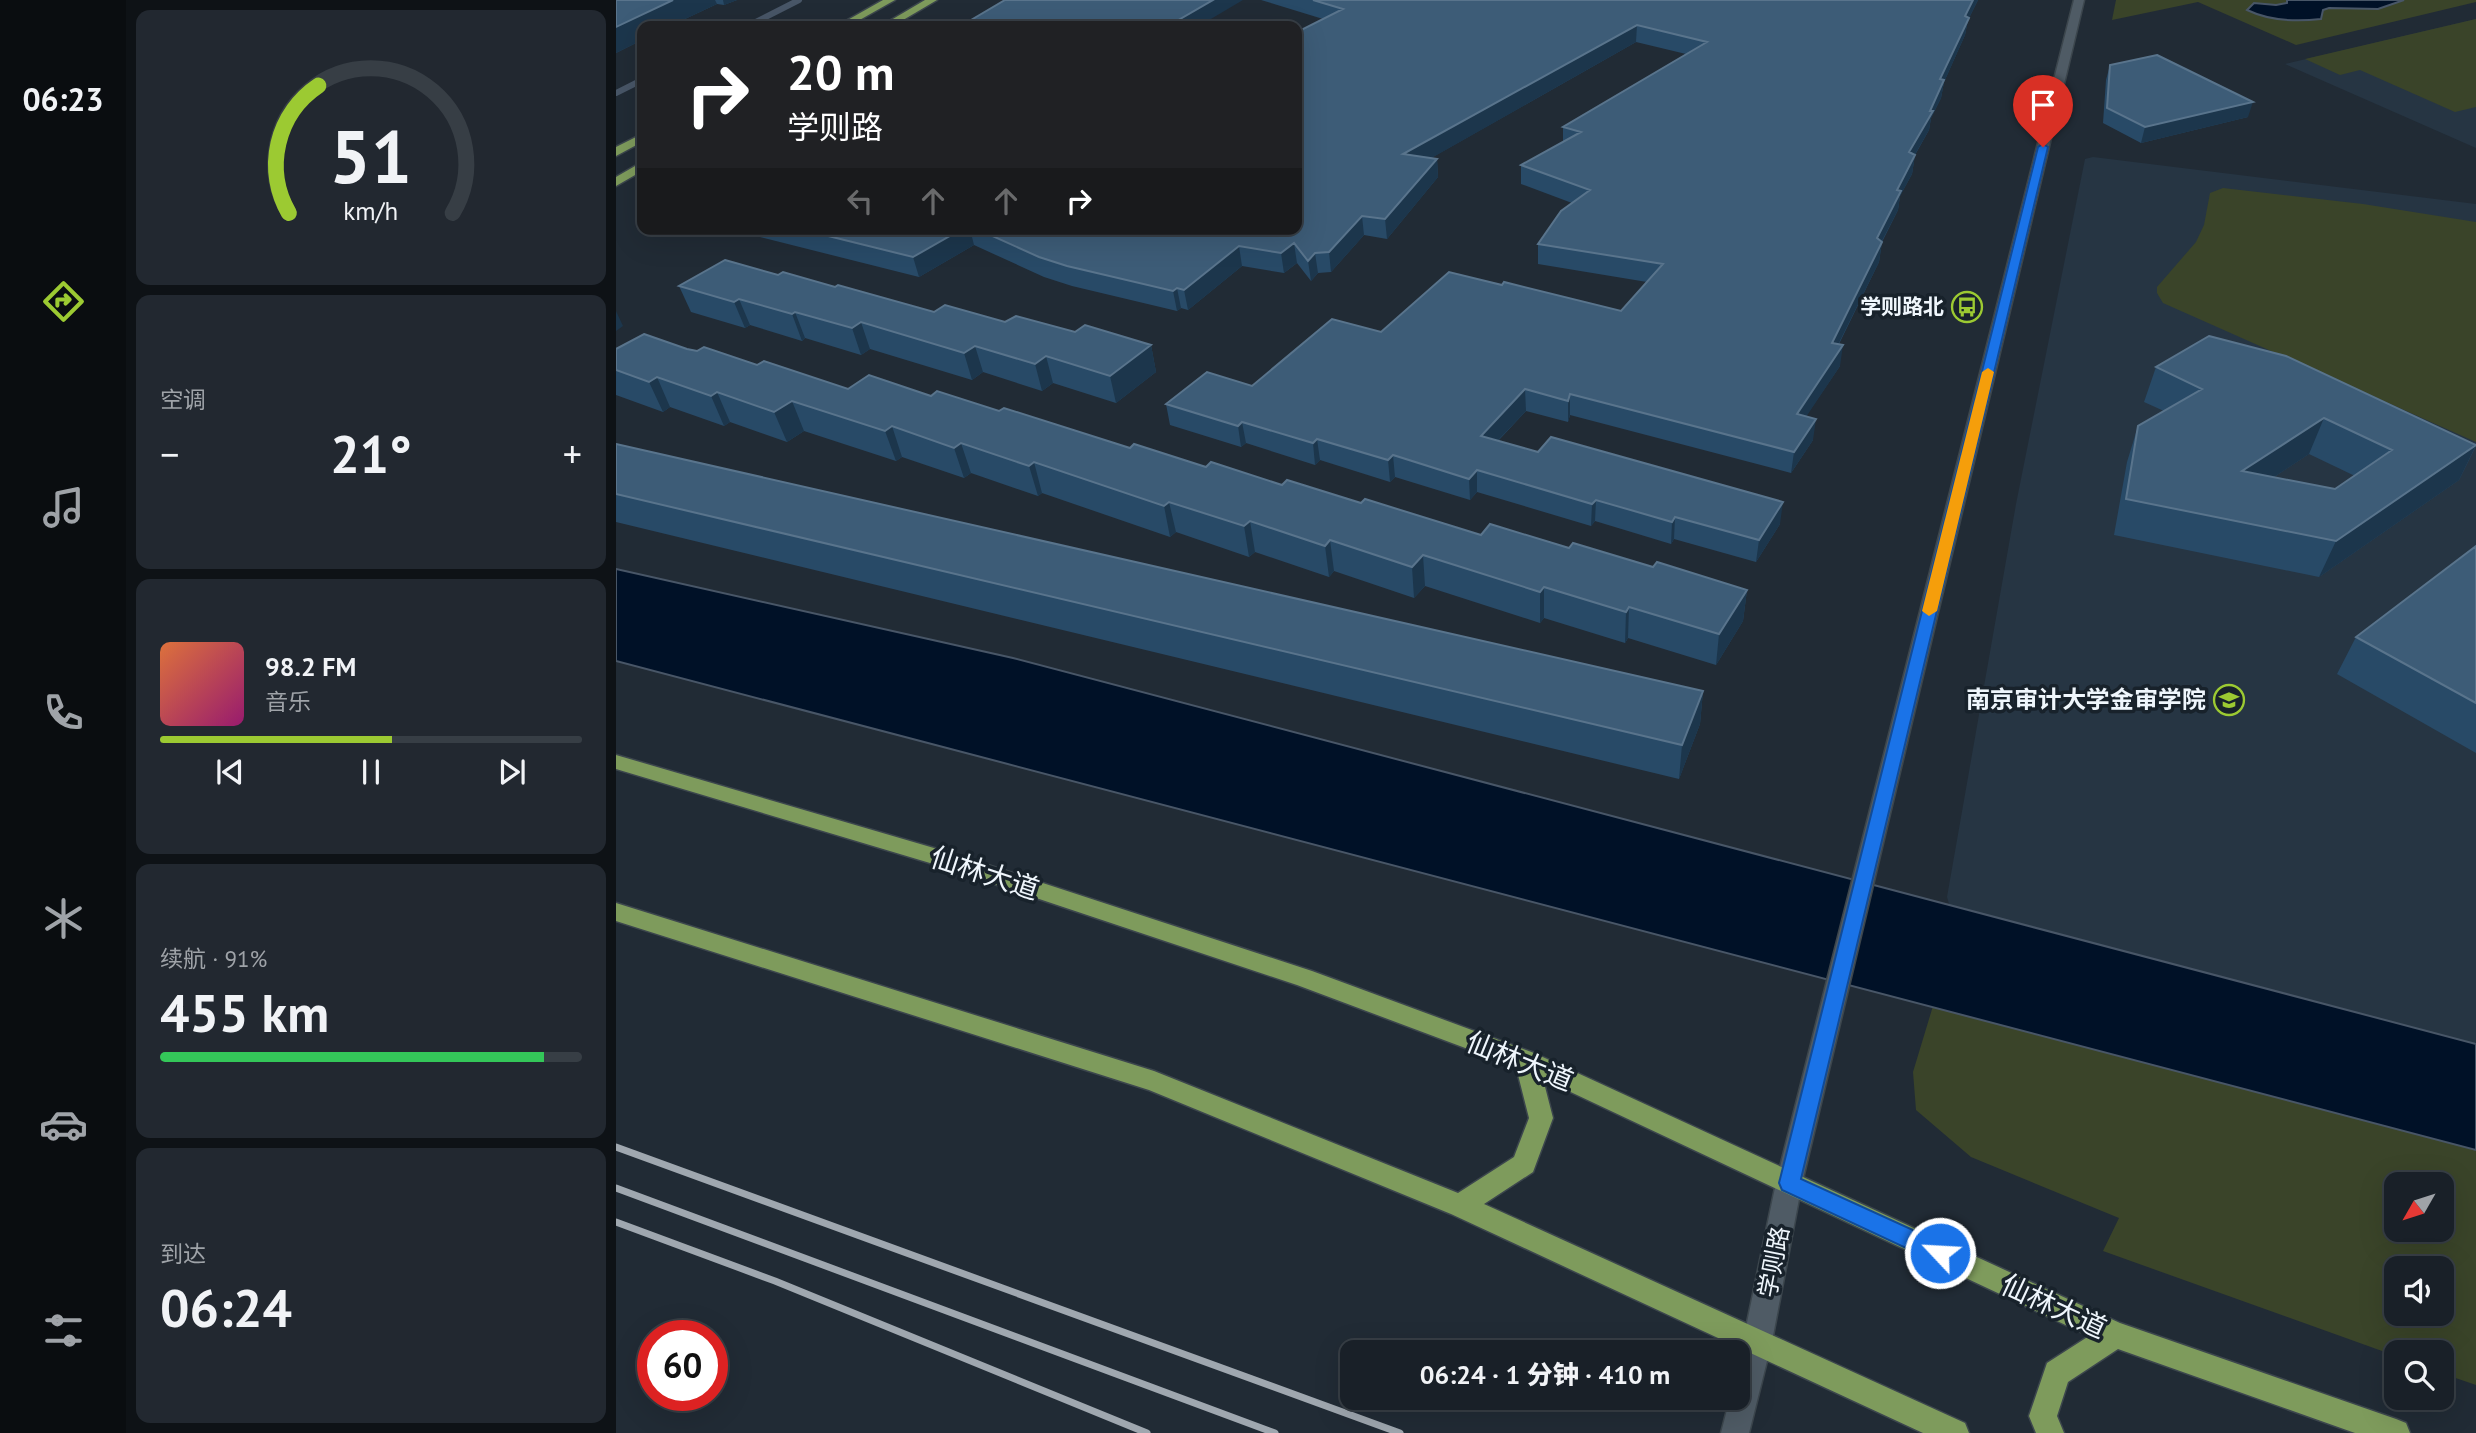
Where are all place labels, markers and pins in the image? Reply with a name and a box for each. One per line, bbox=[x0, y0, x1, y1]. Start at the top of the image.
pin bbox=[2013, 75, 2073, 147]
bus stop icon: 学则路北 bbox=[1950, 290, 1984, 324]
place label: 学则路北 bbox=[1860, 293, 1944, 320]
school or university icon: 南京审计大学金审学院 bbox=[2212, 683, 2246, 717]
place label: 南京审计大学金审学院 bbox=[1966, 684, 2206, 715]

